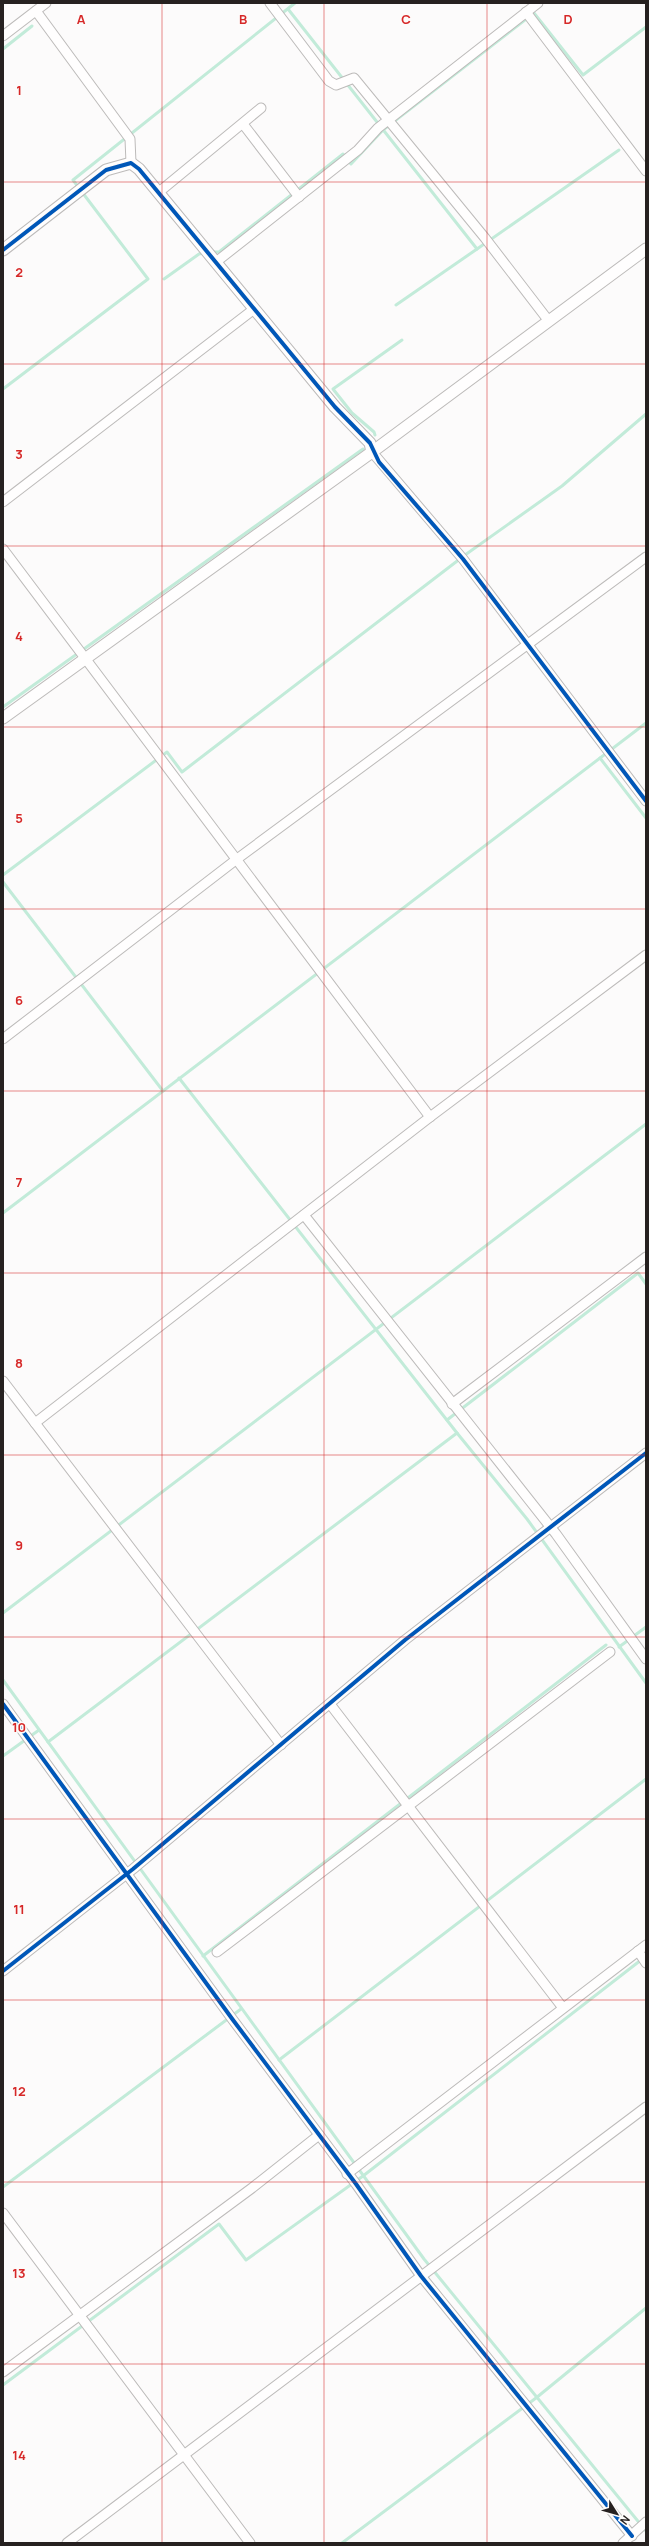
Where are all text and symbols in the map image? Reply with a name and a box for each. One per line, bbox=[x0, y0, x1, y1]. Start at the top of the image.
text: A bbox=[77, 10, 86, 28]
text: B bbox=[239, 10, 247, 28]
text: C bbox=[401, 10, 411, 28]
text: D bbox=[563, 10, 573, 28]
text: 1 bbox=[16, 81, 22, 99]
text: 2 bbox=[15, 263, 23, 281]
text: 3 bbox=[15, 445, 23, 463]
text: 4 bbox=[15, 627, 23, 645]
text: 5 bbox=[15, 809, 23, 827]
text: 6 bbox=[15, 991, 23, 1009]
text: 7 bbox=[16, 1173, 23, 1191]
text: 8 bbox=[15, 1354, 23, 1372]
text: 9 bbox=[15, 1536, 23, 1554]
text: 10 bbox=[12, 1718, 26, 1736]
text: 11 bbox=[13, 1900, 25, 1918]
text: 12 bbox=[12, 2082, 26, 2100]
text: 13 bbox=[12, 2264, 26, 2282]
text: 14 bbox=[12, 2446, 26, 2464]
north arrow bbox=[597, 2494, 637, 2534]
text: N bbox=[617, 2513, 634, 2528]

